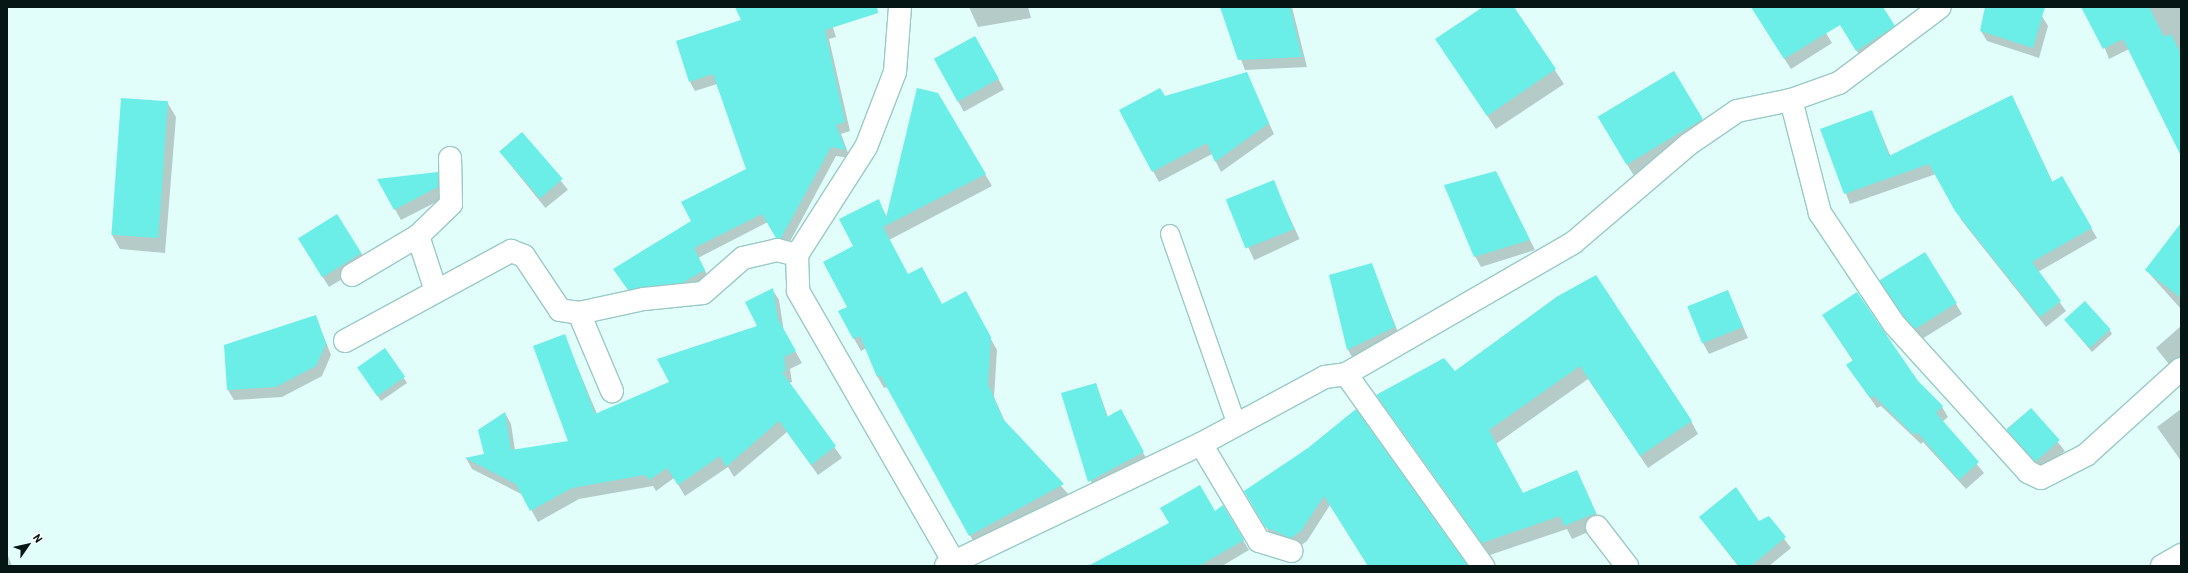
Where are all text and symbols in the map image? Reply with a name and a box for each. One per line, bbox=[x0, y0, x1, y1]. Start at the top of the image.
north arrow bbox=[8, 525, 48, 565]
text: N bbox=[31, 531, 46, 545]

